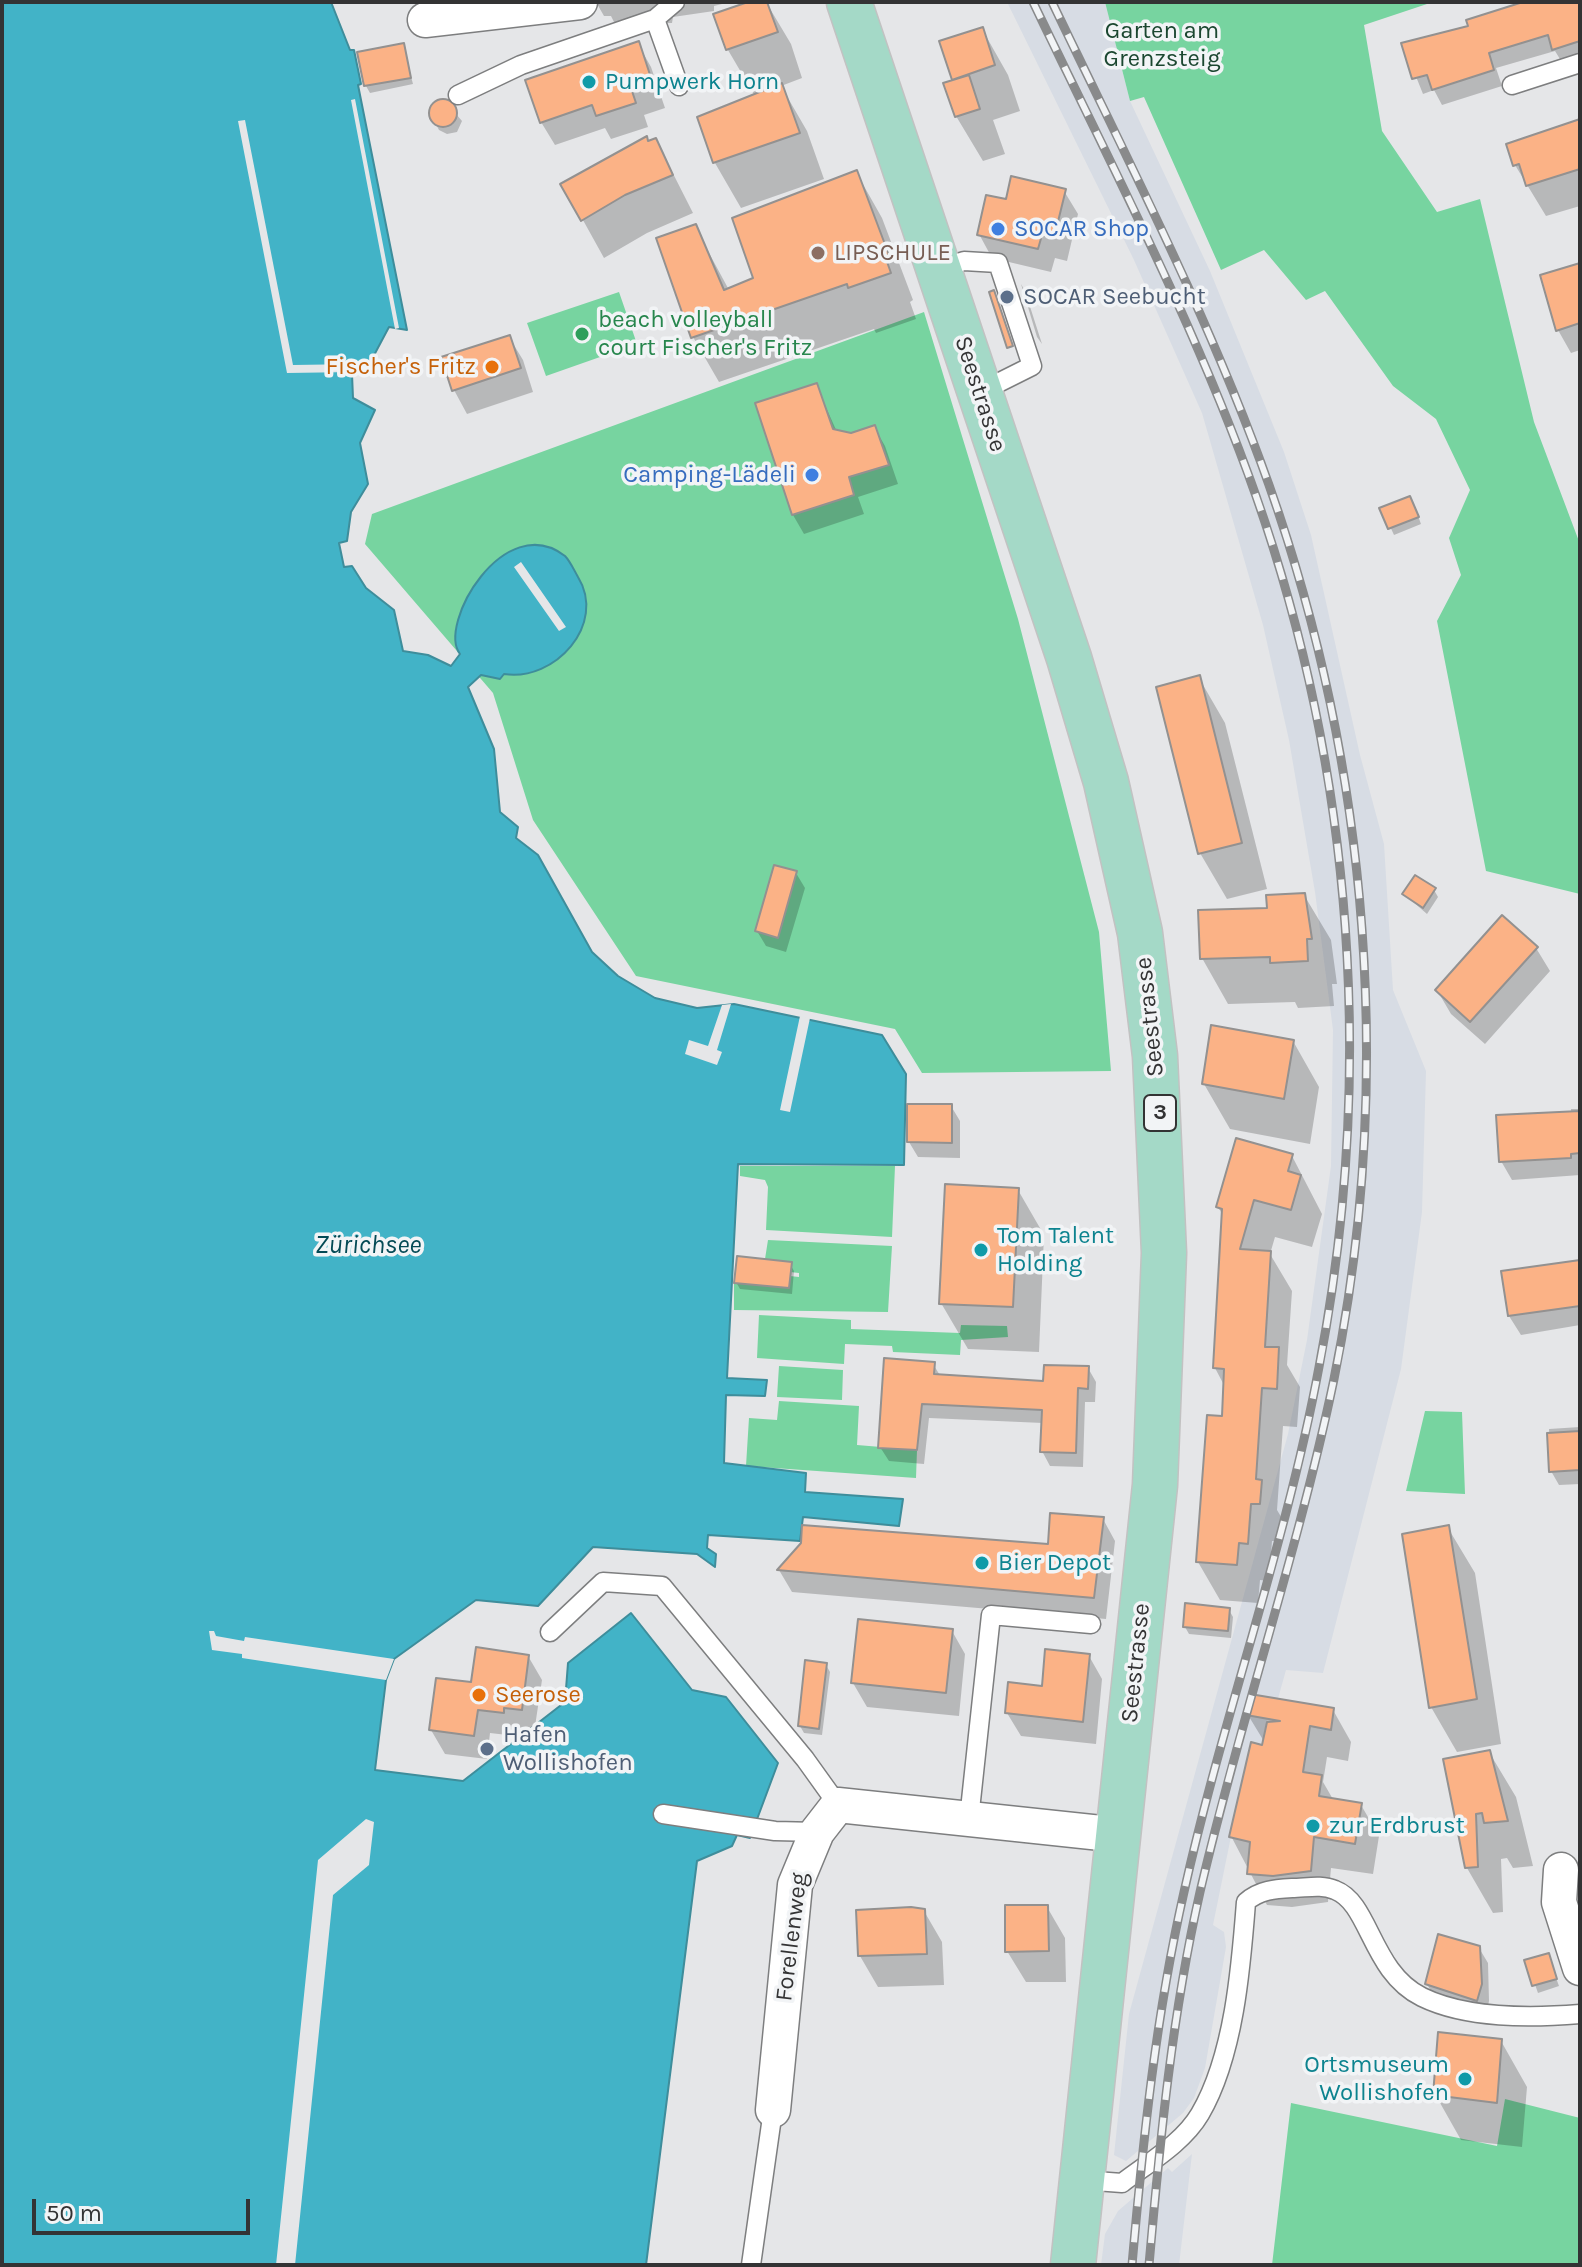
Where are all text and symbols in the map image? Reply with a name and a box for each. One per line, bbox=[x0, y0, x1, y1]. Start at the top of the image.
park label: Garten am Grenzsteig bbox=[1104, 17, 1220, 73]
place label: Pumpwerk Horn bbox=[605, 68, 779, 96]
marker: Pumpwerk Horn bbox=[580, 73, 598, 91]
place label: SOCAR Shop bbox=[1014, 215, 1149, 243]
marker: SOCAR Shop bbox=[989, 220, 1007, 238]
place label: LIPSCHULE bbox=[834, 239, 951, 267]
marker: LIPSCHULE bbox=[809, 244, 827, 262]
place label: SOCAR Seebucht bbox=[1023, 283, 1206, 311]
marker: SOCAR Seebucht bbox=[998, 288, 1016, 306]
place label: beach volleyball court Fischer's Fritz bbox=[598, 306, 812, 362]
marker: beach volleyball court Fischer's Fritz bbox=[573, 325, 591, 343]
street label: Seestrasse bbox=[948, 332, 1012, 456]
place label: Fischer's Fritz bbox=[325, 353, 476, 381]
marker: Fischer's Fritz bbox=[483, 358, 501, 376]
place label: Camping-Lädeli bbox=[623, 461, 796, 489]
marker: Camping-Lädeli bbox=[803, 466, 821, 484]
street label: Seestrasse bbox=[1129, 956, 1171, 1078]
road number: 3 bbox=[1144, 1095, 1176, 1131]
place label: Tom Talent Holding bbox=[997, 1222, 1114, 1278]
water label: Zürichsee bbox=[315, 1230, 421, 1262]
marker: Tom Talent Holding bbox=[972, 1241, 990, 1259]
place label: Bier Depot bbox=[998, 1549, 1111, 1577]
marker: Bier Depot bbox=[973, 1554, 991, 1572]
street label: Seestrasse bbox=[1115, 1602, 1157, 1724]
place label: Seerose bbox=[495, 1681, 581, 1709]
marker: Seerose bbox=[470, 1686, 488, 1704]
place label: Hafen Wollishofen bbox=[503, 1721, 633, 1777]
marker: Hafen Wollishofen bbox=[478, 1740, 496, 1758]
place label: zur Erdbrust bbox=[1329, 1812, 1465, 1840]
marker: zur Erdbrust bbox=[1304, 1817, 1322, 1835]
street label: Forellenweg bbox=[770, 1871, 814, 2003]
place label: Ortsmuseum Wollishofen bbox=[1304, 2051, 1449, 2107]
marker: Ortsmuseum Wollishofen bbox=[1456, 2070, 1474, 2088]
scale bar bbox=[36, 2183, 254, 2233]
text: 50 m bbox=[46, 2199, 102, 2227]

